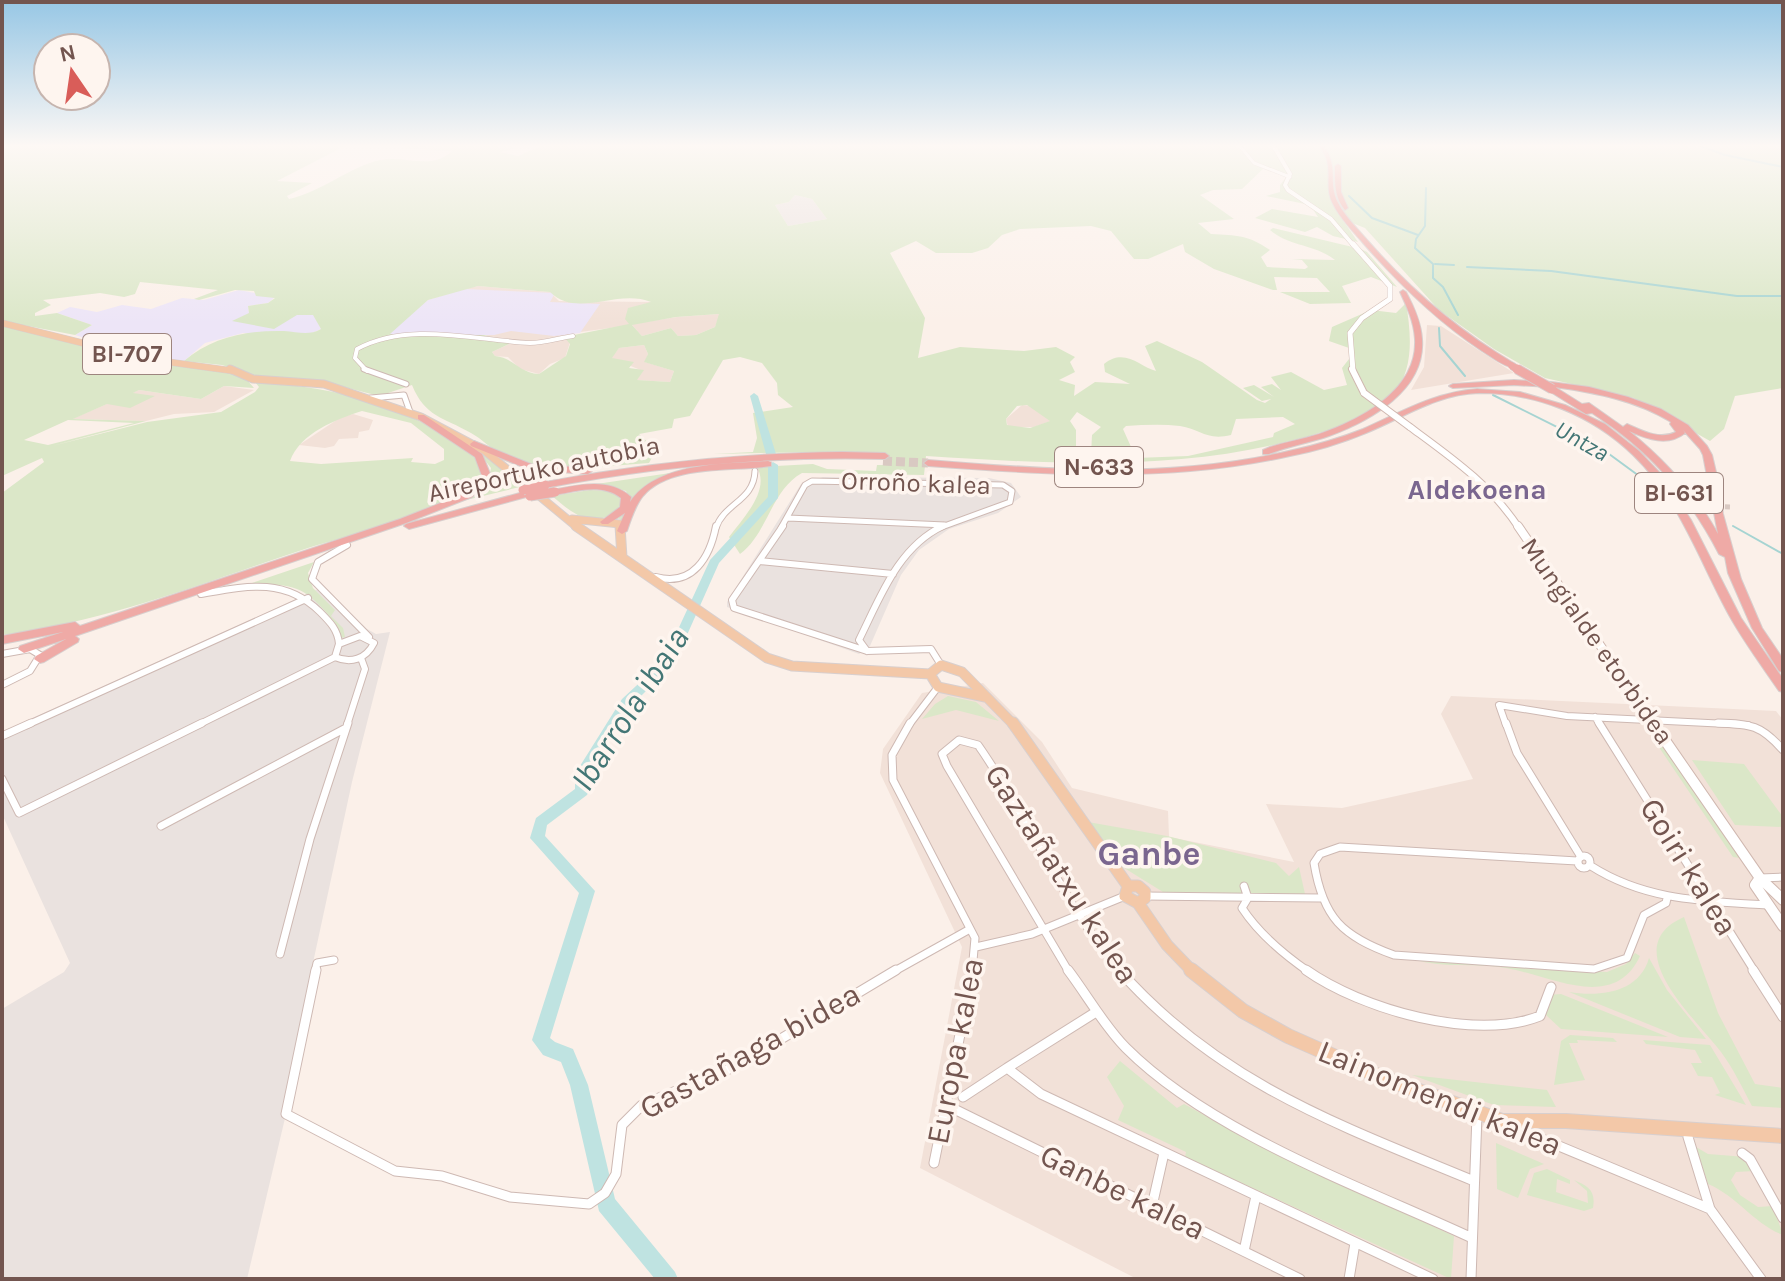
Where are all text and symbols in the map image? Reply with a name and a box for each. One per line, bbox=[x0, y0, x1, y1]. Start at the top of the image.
north arrow bbox=[32, 32, 112, 112]
text: N bbox=[57, 39, 78, 68]
road number: BI-707 bbox=[83, 334, 171, 374]
water label: Untza bbox=[1550, 415, 1614, 467]
street label: Aireportuko autobia bbox=[425, 429, 663, 509]
road number: N-633 bbox=[1055, 447, 1143, 487]
street label: Orroño kalea bbox=[841, 465, 991, 501]
district label: Aldekoena bbox=[1407, 473, 1547, 506]
road number: BI-631 bbox=[1635, 473, 1723, 513]
street label: Mungialde etorbidea bbox=[1514, 532, 1680, 750]
water label: Ibarrola ibaia bbox=[562, 620, 698, 798]
street label: Gaztañatxu kalea bbox=[977, 757, 1147, 991]
street label: Goiri kalea bbox=[1632, 791, 1746, 943]
district label: Ganbe bbox=[1098, 834, 1201, 874]
street label: Europa kalea bbox=[919, 955, 991, 1147]
street label: Gastañaga bidea bbox=[633, 975, 867, 1127]
street label: Lainomendi kalea bbox=[1313, 1032, 1567, 1164]
street label: Ganbe kalea bbox=[1034, 1136, 1212, 1248]

